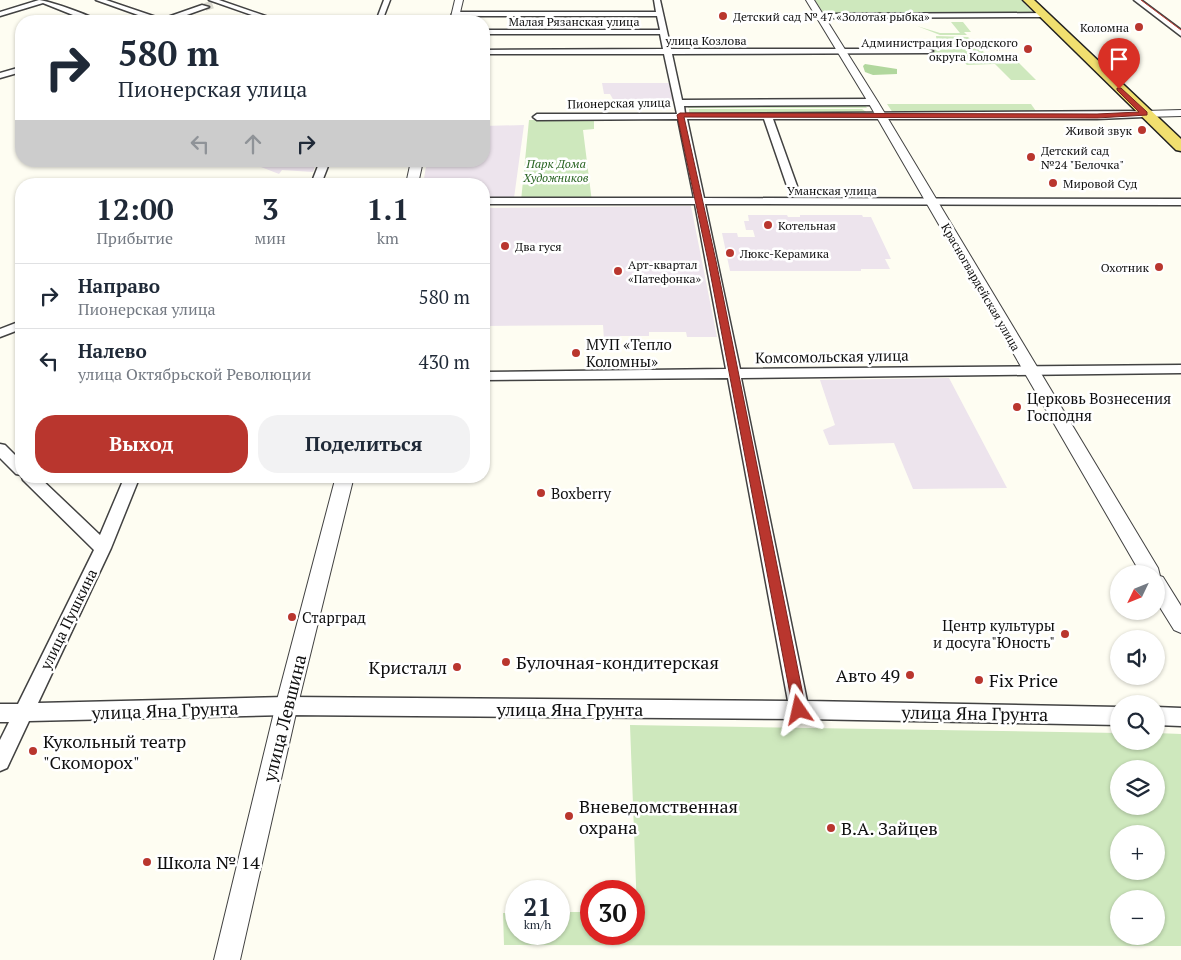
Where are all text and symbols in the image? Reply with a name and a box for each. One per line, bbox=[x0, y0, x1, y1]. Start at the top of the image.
place label: Детский сад № 47 «Золотая рыбка» bbox=[733, 9, 930, 24]
marker: Детский сад № 47 «Золотая рыбка» bbox=[717, 10, 729, 22]
street label: Малая Рязанская улица bbox=[509, 14, 639, 29]
place label: Коломна bbox=[1080, 20, 1129, 35]
marker: Коломна bbox=[1133, 21, 1145, 33]
text: 580 m bbox=[118, 30, 219, 76]
street label: улица Козлова bbox=[664, 33, 747, 48]
icon: right bbox=[35, 35, 100, 100]
place label: Администрация Городского округа Коломна bbox=[861, 35, 1018, 64]
pin bbox=[1098, 38, 1140, 89]
marker: Администрация Городского округа Коломна bbox=[1022, 43, 1034, 55]
icon: arrive bbox=[1105, 45, 1133, 73]
text: Пионерская улица bbox=[118, 74, 307, 103]
street label: Пионерская улица bbox=[567, 95, 671, 111]
place label: Живой звук bbox=[1065, 123, 1132, 138]
marker: Живой звук bbox=[1136, 124, 1148, 136]
icon: left bbox=[186, 130, 214, 158]
icon: ahead bbox=[239, 130, 267, 158]
icon: right bbox=[292, 130, 320, 158]
place label: Детский сад №24 "Белочка" bbox=[1041, 143, 1124, 172]
marker: Детский сад №24 "Белочка" bbox=[1025, 151, 1037, 163]
park label: Парк Дома Художников bbox=[522, 156, 589, 185]
place label: Мировой Суд bbox=[1063, 176, 1138, 191]
marker: Мировой Суд bbox=[1047, 177, 1059, 189]
street label: Уманская улица bbox=[787, 183, 877, 198]
text: 12:00 bbox=[96, 189, 174, 229]
text: 3 bbox=[262, 189, 279, 229]
text: 1.1 bbox=[366, 189, 409, 229]
place label: Котельная bbox=[778, 218, 836, 233]
marker: Котельная bbox=[762, 219, 774, 231]
street label: Красногвардейская улица bbox=[938, 220, 1024, 354]
text: Прибытие bbox=[96, 227, 173, 249]
text: мин bbox=[254, 227, 286, 249]
text: km bbox=[377, 227, 399, 249]
place label: Два гуся bbox=[515, 239, 562, 254]
marker: Два гуся bbox=[499, 240, 511, 252]
place label: Люкс-Керамика bbox=[739, 246, 829, 261]
marker: Люкс-Керамика bbox=[724, 247, 736, 259]
place label: Арт-квартал «Патефонка» bbox=[628, 257, 702, 286]
place label: Охотник bbox=[1101, 260, 1150, 275]
marker: Охотник bbox=[1153, 261, 1165, 273]
marker: Арт-квартал «Патефонка» bbox=[612, 265, 624, 277]
text: Направо bbox=[78, 273, 160, 298]
icon: right bbox=[35, 282, 63, 310]
text: 580 m bbox=[419, 284, 470, 309]
text: Пионерская улица bbox=[78, 298, 216, 320]
place label: МУП «Тепло Коломны» bbox=[586, 334, 672, 371]
text: Налево bbox=[78, 338, 147, 363]
street label: Комсомольская улица bbox=[755, 345, 909, 367]
icon: left bbox=[35, 347, 63, 375]
marker: МУП «Тепло Коломны» bbox=[570, 347, 582, 359]
text: 430 m bbox=[419, 349, 470, 374]
text: улица Октябрьской Революции bbox=[78, 363, 311, 385]
place label: Церковь Вознесения Господня bbox=[1027, 388, 1171, 425]
marker: Церковь Вознесения Господня bbox=[1011, 401, 1023, 413]
button: Выход bbox=[35, 415, 248, 473]
button: Поделиться bbox=[258, 415, 470, 473]
place label: Boxberry bbox=[551, 483, 612, 503]
marker: Boxberry bbox=[535, 487, 547, 499]
street label: улица Пушкина bbox=[34, 565, 101, 674]
north arrow bbox=[1110, 565, 1165, 620]
map controls bbox=[1110, 565, 1165, 945]
place label: Старград bbox=[302, 607, 366, 627]
marker: Старград bbox=[286, 611, 298, 623]
place label: Центр культуры и досуга"Юность" bbox=[933, 615, 1055, 652]
marker: Центр культуры и досуга"Юность" bbox=[1059, 628, 1071, 640]
button: sound bbox=[1110, 630, 1165, 685]
place label: Булочная-кондитерская bbox=[516, 650, 719, 674]
street label: улица Левшина bbox=[256, 652, 311, 785]
place label: Кристалл bbox=[369, 655, 447, 679]
marker: Булочная-кондитерская bbox=[500, 656, 512, 668]
marker: Кристалл bbox=[451, 661, 463, 673]
place label: Авто 49 bbox=[836, 663, 900, 687]
place label: Fix Price bbox=[989, 668, 1058, 692]
marker: Авто 49 bbox=[904, 669, 916, 681]
marker: Fix Price bbox=[973, 674, 985, 686]
position arrow bbox=[772, 683, 824, 735]
street label: улица Яна Грунта bbox=[90, 695, 239, 725]
button: search bbox=[1110, 695, 1165, 750]
street label: улица Яна Грунта bbox=[496, 697, 643, 721]
street label: улица Яна Грунта bbox=[900, 700, 1049, 726]
place label: Кукольный театр "Скоморох" bbox=[43, 729, 186, 774]
marker: Кукольный театр "Скоморох" bbox=[27, 745, 39, 757]
button: layers bbox=[1110, 760, 1165, 815]
place label: Вневедомственная охрана bbox=[579, 794, 738, 839]
marker: Вневедомственная охрана bbox=[563, 810, 575, 822]
place label: В.А. Зайцев bbox=[841, 816, 938, 840]
marker: В.А. Зайцев bbox=[825, 822, 837, 834]
button: + bbox=[1110, 825, 1165, 880]
place label: Школа № 14 bbox=[157, 850, 260, 874]
marker: Школа № 14 bbox=[141, 856, 153, 868]
speed limit sign: 30 bbox=[580, 880, 645, 945]
text: 21 bbox=[523, 890, 552, 923]
button: − bbox=[1110, 890, 1165, 945]
text: km/h bbox=[524, 917, 551, 932]

